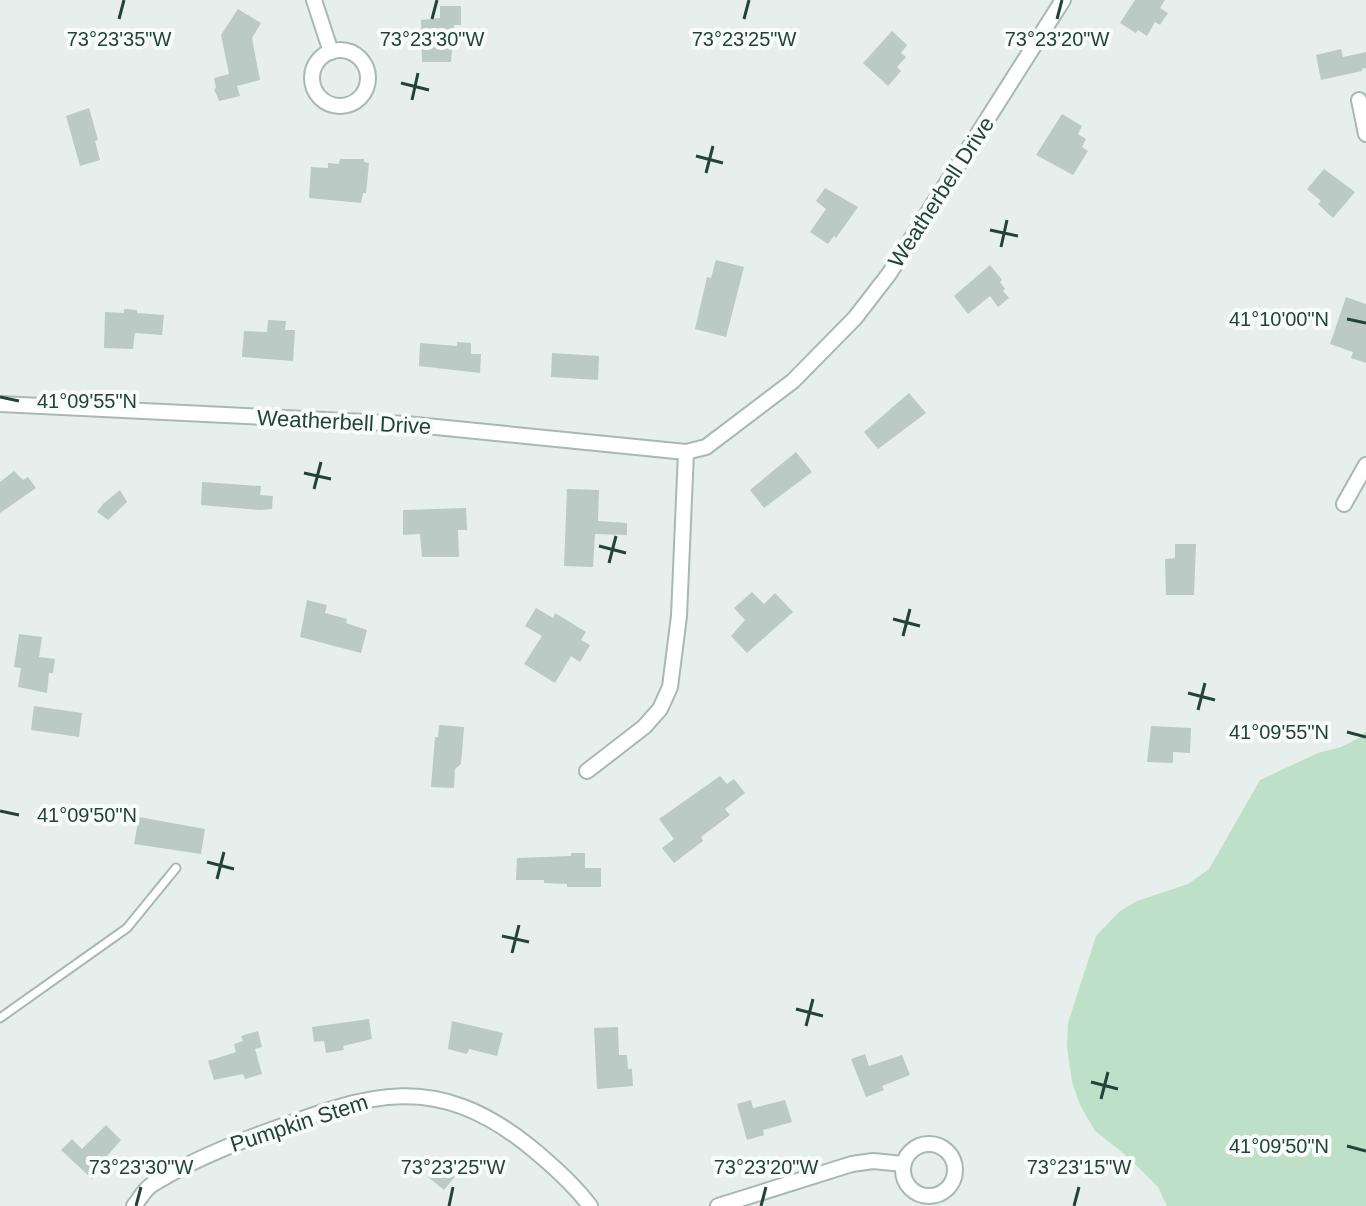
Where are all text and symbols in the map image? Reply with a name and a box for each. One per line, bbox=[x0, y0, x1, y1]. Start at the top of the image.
text: 73°23'35"W bbox=[67, 28, 171, 50]
text: 73°23'30"W bbox=[380, 28, 484, 50]
text: 73°23'25"W bbox=[692, 28, 796, 50]
text: 73°23'20"W bbox=[1005, 28, 1109, 50]
street label: Weatherbell Drive bbox=[883, 112, 999, 272]
text: 41°10'00"N bbox=[1229, 308, 1329, 330]
text: 41°09'55"N bbox=[37, 390, 137, 412]
street label: Weatherbell Drive bbox=[256, 405, 432, 439]
text: 41°09'55"N bbox=[1229, 721, 1329, 743]
text: 41°09'50"N bbox=[37, 804, 137, 826]
street label: Pumpkin Stem bbox=[227, 1089, 371, 1157]
text: 41°09'50"N bbox=[1229, 1135, 1329, 1157]
text: 73°23'30"W bbox=[89, 1156, 193, 1178]
text: 73°23'25"W bbox=[401, 1156, 505, 1178]
text: 73°23'20"W bbox=[714, 1156, 818, 1178]
text: 73°23'15"W bbox=[1027, 1156, 1131, 1178]

